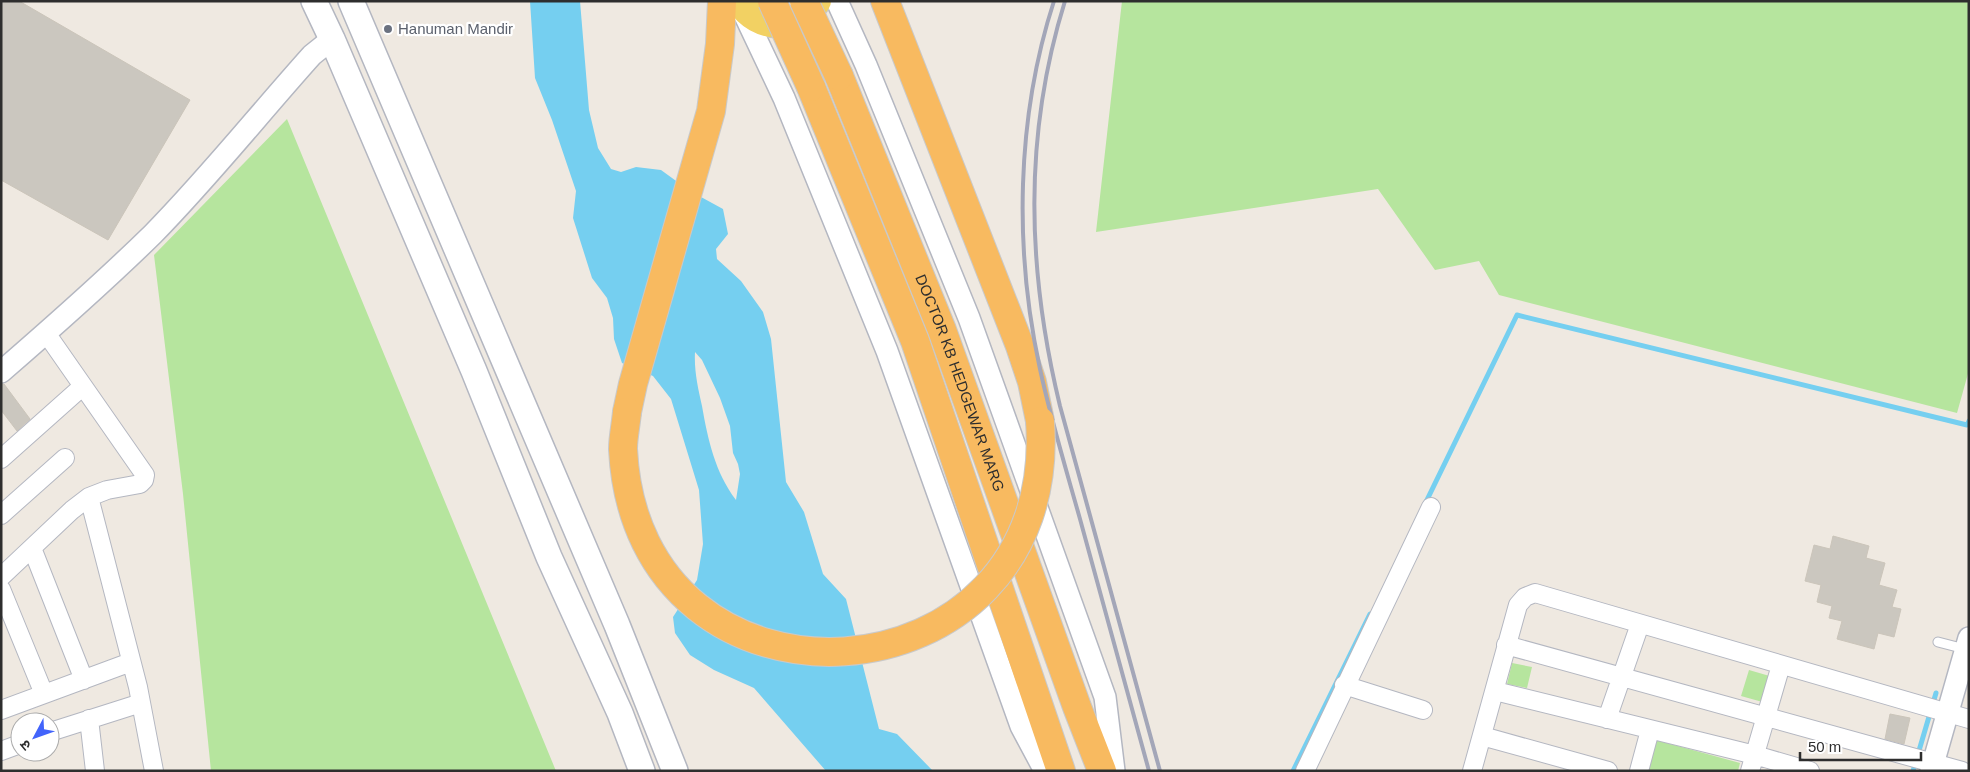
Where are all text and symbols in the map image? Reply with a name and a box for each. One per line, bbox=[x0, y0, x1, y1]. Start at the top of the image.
place label: Hanuman Mandir bbox=[398, 20, 513, 37]
marker: Hanuman Mandir bbox=[382, 23, 394, 35]
street label: DOCTOR KB HEDGEWAR MARG bbox=[912, 272, 1008, 494]
north arrow bbox=[10, 712, 60, 762]
scale bar bbox=[1800, 730, 1921, 762]
text: उ bbox=[16, 737, 34, 754]
text: 50 m bbox=[1808, 738, 1841, 755]

